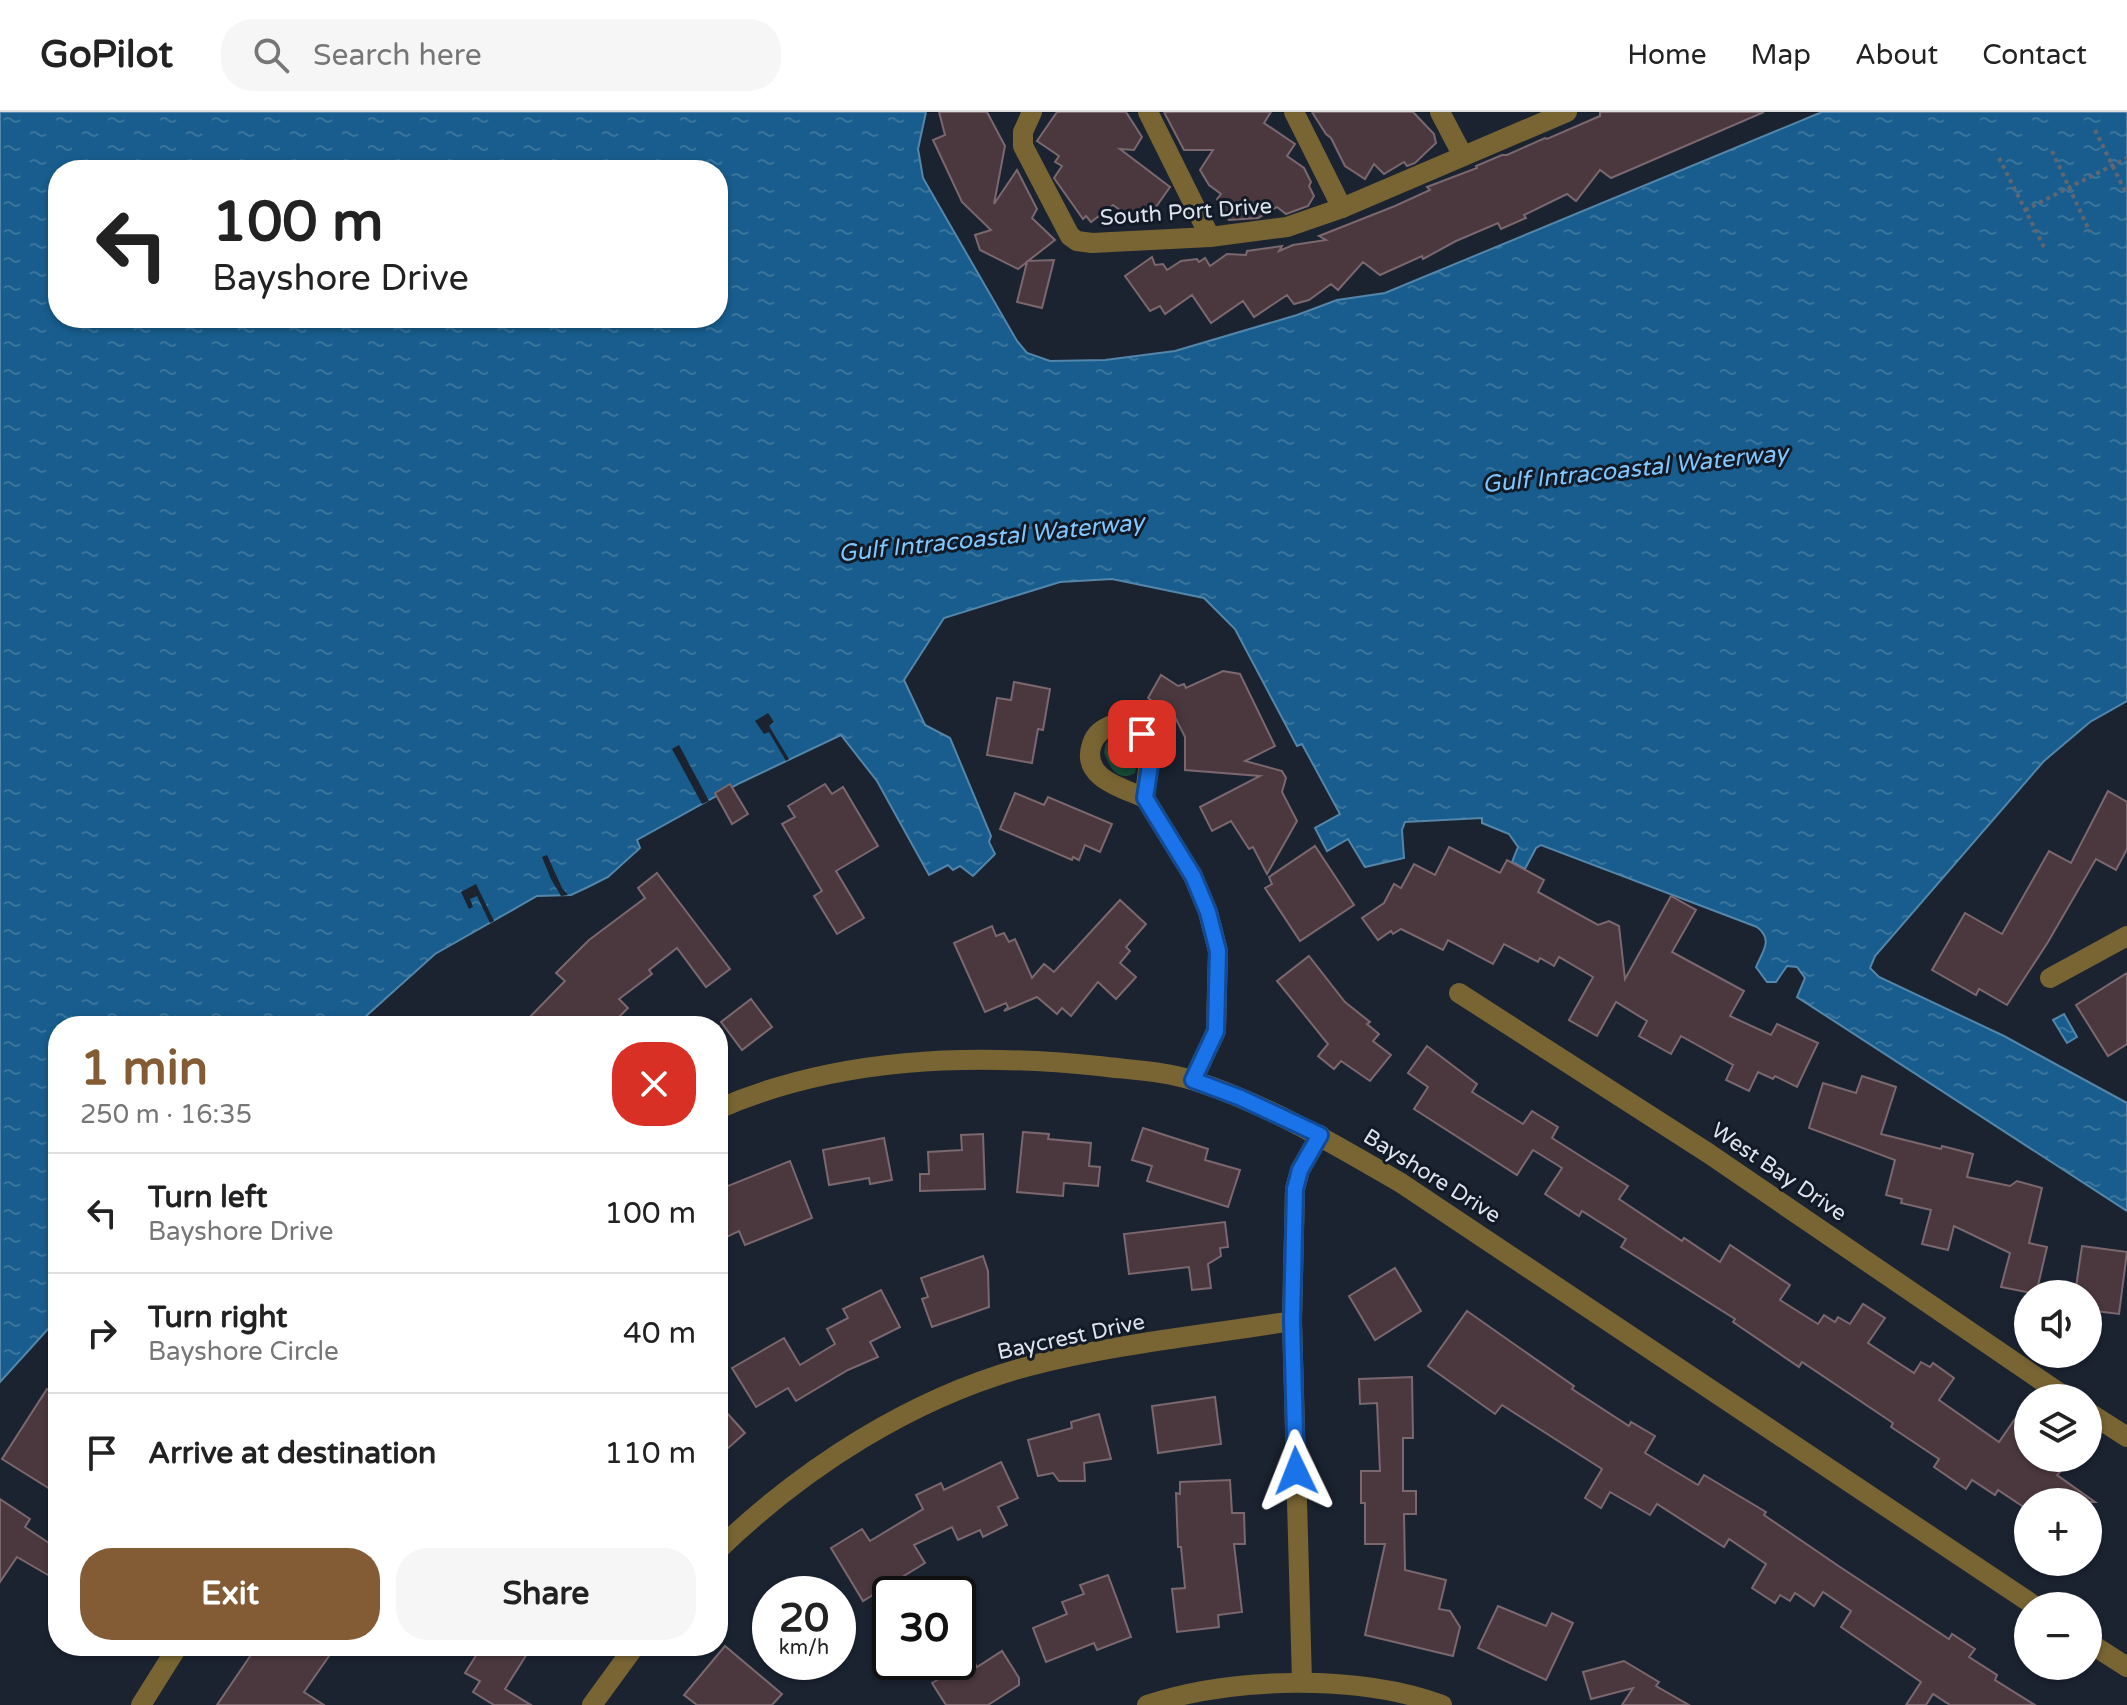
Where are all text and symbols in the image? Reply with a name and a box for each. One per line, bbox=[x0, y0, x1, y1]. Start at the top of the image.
search box bbox=[221, 19, 781, 91]
text: GoPilot bbox=[40, 32, 173, 78]
icon: search bbox=[249, 33, 293, 77]
text: Search here bbox=[313, 37, 482, 74]
text: Home bbox=[1627, 38, 1707, 72]
text: Map bbox=[1751, 38, 1811, 72]
text: About bbox=[1855, 38, 1938, 72]
text: Contact bbox=[1982, 38, 2087, 72]
text: 100 m bbox=[212, 189, 383, 256]
icon: left bbox=[80, 192, 184, 296]
street label: South Port Drive bbox=[1099, 193, 1273, 231]
text: Bayshore Drive bbox=[212, 257, 469, 300]
water label: Gulf Intracoastal Waterway bbox=[1481, 438, 1792, 499]
water label: Gulf Intracoastal Waterway bbox=[837, 507, 1148, 568]
pin bbox=[1108, 700, 1176, 768]
icon: arrive bbox=[1120, 712, 1164, 756]
text: 1 min bbox=[80, 1040, 208, 1098]
button: close bbox=[612, 1042, 696, 1126]
text: 250 m · 16:35 bbox=[80, 1099, 252, 1130]
street label: West Bay Drive bbox=[1706, 1117, 1852, 1227]
street label: Bayshore Drive bbox=[1359, 1123, 1505, 1229]
text: Turn left bbox=[148, 1179, 267, 1216]
icon: left bbox=[80, 1191, 124, 1235]
text: 100 m bbox=[604, 1195, 696, 1232]
text: Bayshore Drive bbox=[148, 1216, 334, 1247]
map controls bbox=[2014, 1280, 2102, 1680]
button: sound bbox=[2014, 1280, 2102, 1368]
text: Turn right bbox=[148, 1299, 288, 1336]
street label: Baycrest Drive bbox=[995, 1309, 1147, 1365]
icon: right bbox=[80, 1311, 124, 1355]
text: 40 m bbox=[623, 1315, 696, 1352]
text: Bayshore Circle bbox=[148, 1336, 339, 1367]
button: layers bbox=[2014, 1384, 2102, 1472]
position arrow bbox=[1254, 1429, 1338, 1513]
icon: arrive bbox=[80, 1431, 124, 1475]
text: Arrive at destination bbox=[148, 1435, 436, 1472]
text: 110 m bbox=[604, 1435, 696, 1472]
button: + bbox=[2014, 1488, 2102, 1576]
button: Exit bbox=[80, 1548, 380, 1640]
button: Share bbox=[396, 1548, 696, 1640]
speed limit sign: 30 bbox=[872, 1576, 976, 1680]
button: − bbox=[2014, 1592, 2102, 1680]
text: 20 bbox=[779, 1594, 829, 1642]
text: km/h bbox=[779, 1636, 829, 1660]

